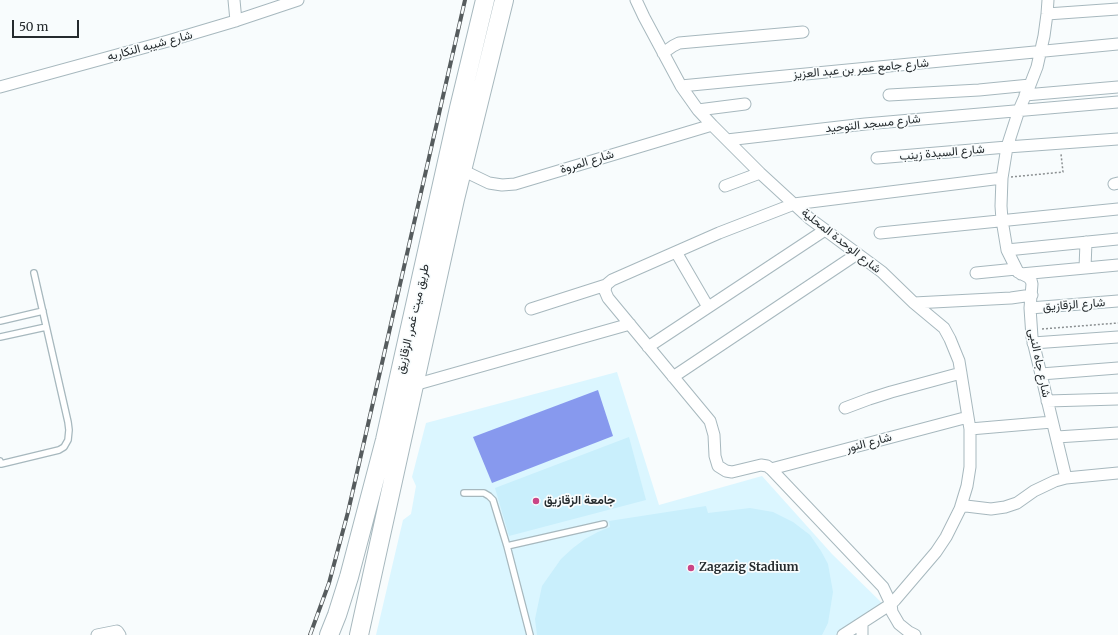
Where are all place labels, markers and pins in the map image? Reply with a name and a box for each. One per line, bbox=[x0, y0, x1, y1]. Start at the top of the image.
place label: جامعة الزقازيق bbox=[544, 494, 615, 508]
marker: جامعة الزقازيق bbox=[531, 496, 541, 506]
place label: Zagazig Stadium bbox=[699, 561, 799, 575]
marker: Zagazig Stadium bbox=[686, 563, 696, 573]

